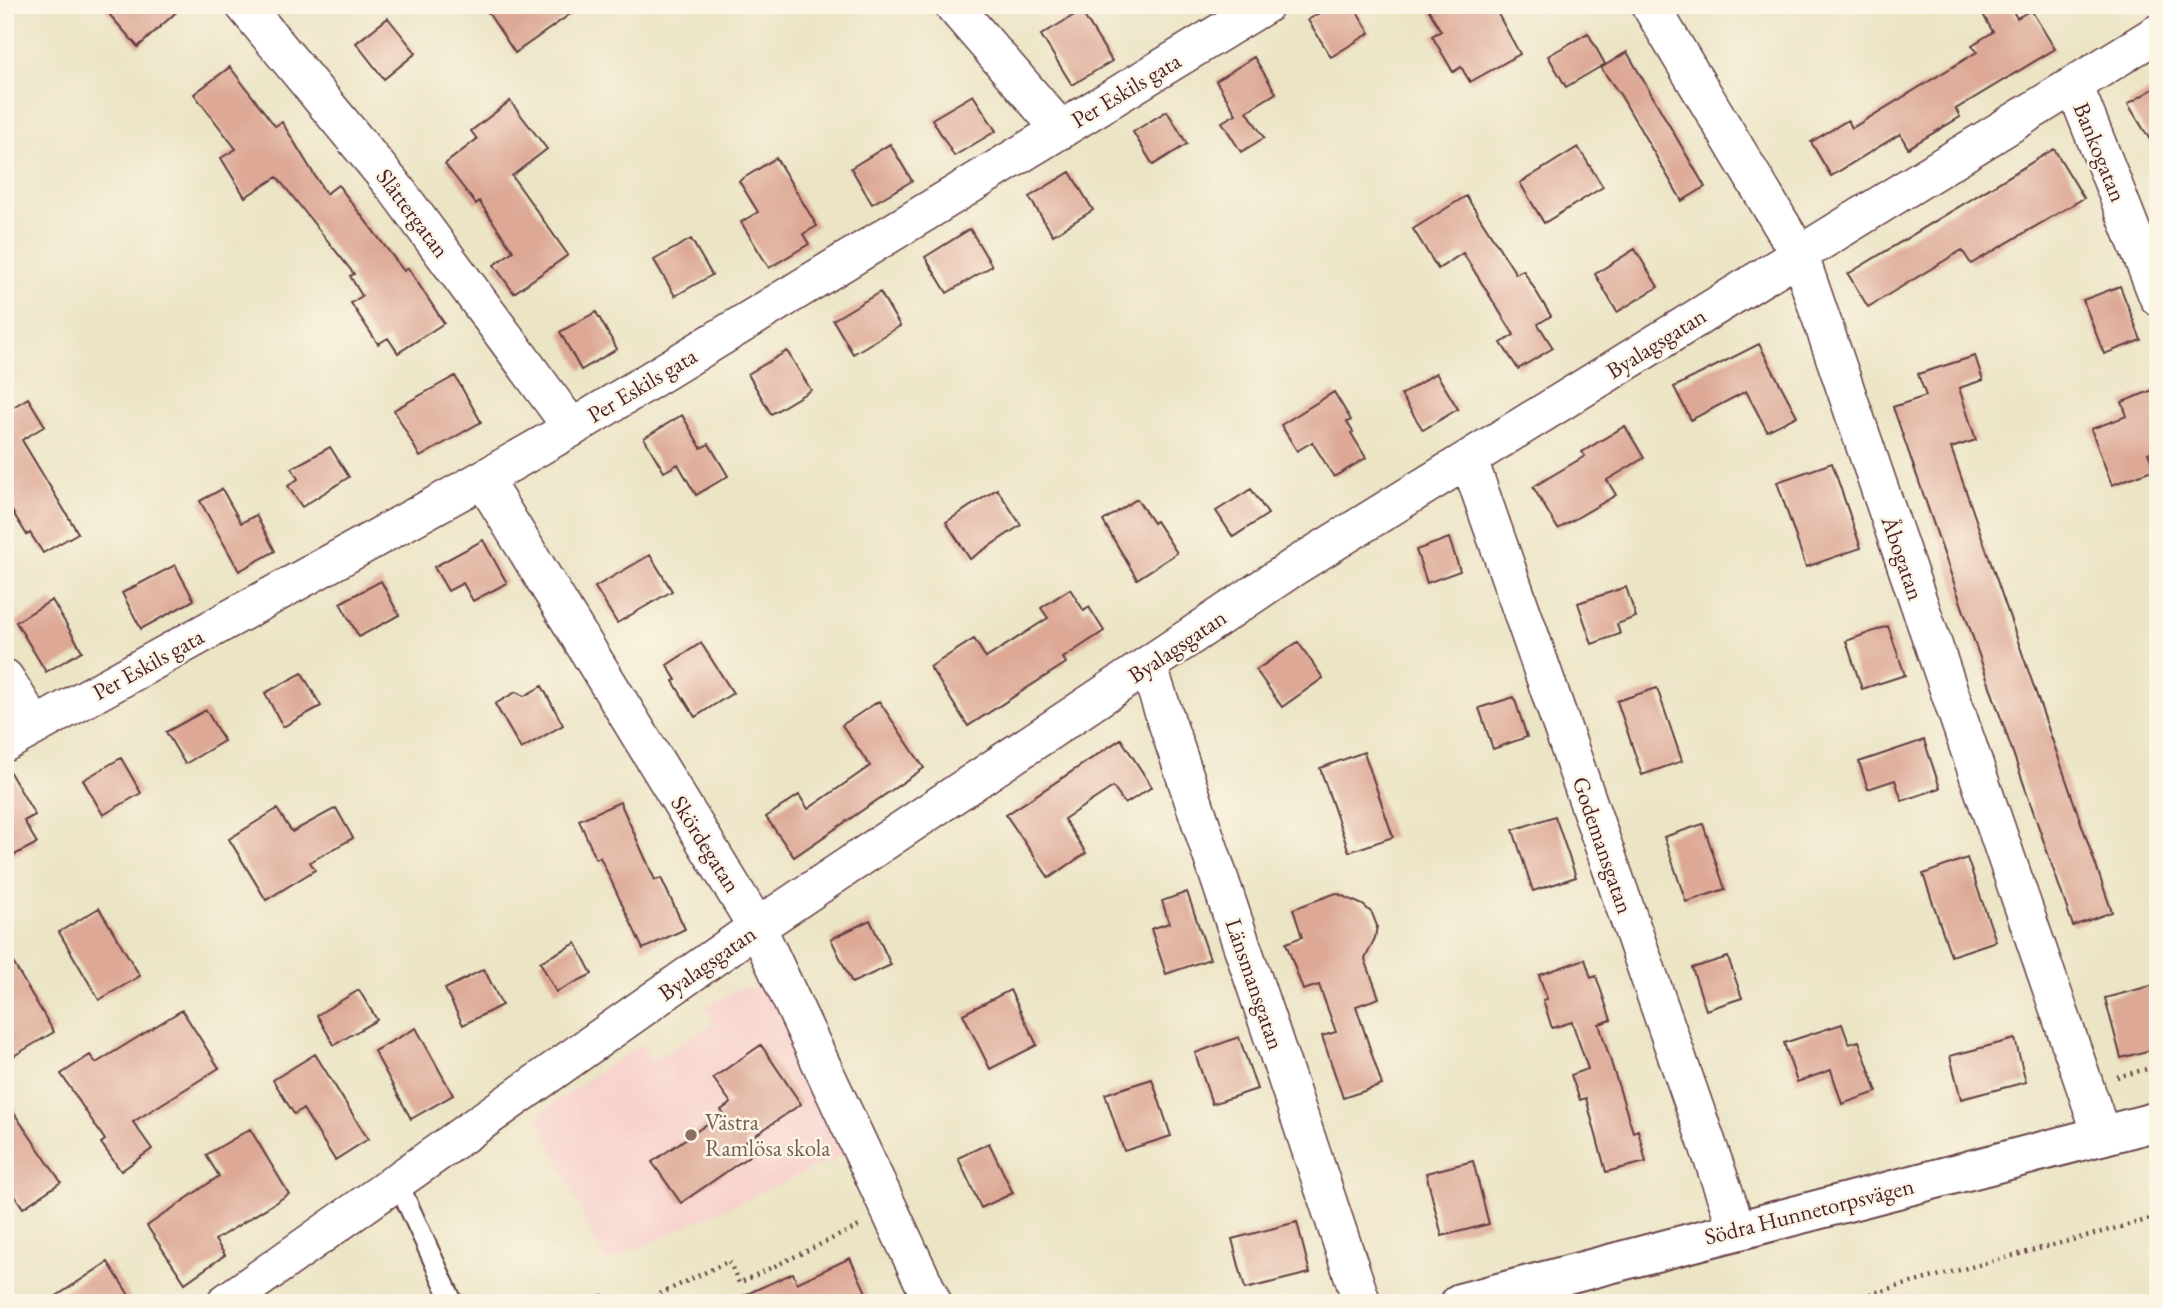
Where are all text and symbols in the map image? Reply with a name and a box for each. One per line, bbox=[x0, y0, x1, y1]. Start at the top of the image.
street label: Per Eskils gata bbox=[1066, 45, 1187, 134]
street label: Bankogatan bbox=[2066, 98, 2134, 206]
street label: Slåttergatan bbox=[370, 162, 456, 264]
street label: Byalagsgatan bbox=[1600, 301, 1712, 385]
street label: Per Eskils gata bbox=[582, 340, 703, 429]
street label: Åbogatan bbox=[1874, 511, 1931, 604]
street label: Byalagsgatan bbox=[1122, 602, 1232, 690]
street label: Per Eskils gata bbox=[87, 621, 210, 707]
street label: Godemansgatan bbox=[1566, 772, 1640, 918]
street label: Skördegatan bbox=[664, 790, 748, 898]
street label: Länsmansgatan bbox=[1219, 915, 1291, 1053]
street label: Byalagsgatan bbox=[652, 919, 762, 1007]
place label: Västra Ramlösa skola bbox=[705, 1107, 831, 1163]
marker: Västra Ramlösa skola bbox=[683, 1127, 699, 1143]
street label: Södra Hunnetorpsvägen bbox=[1701, 1170, 1917, 1252]

